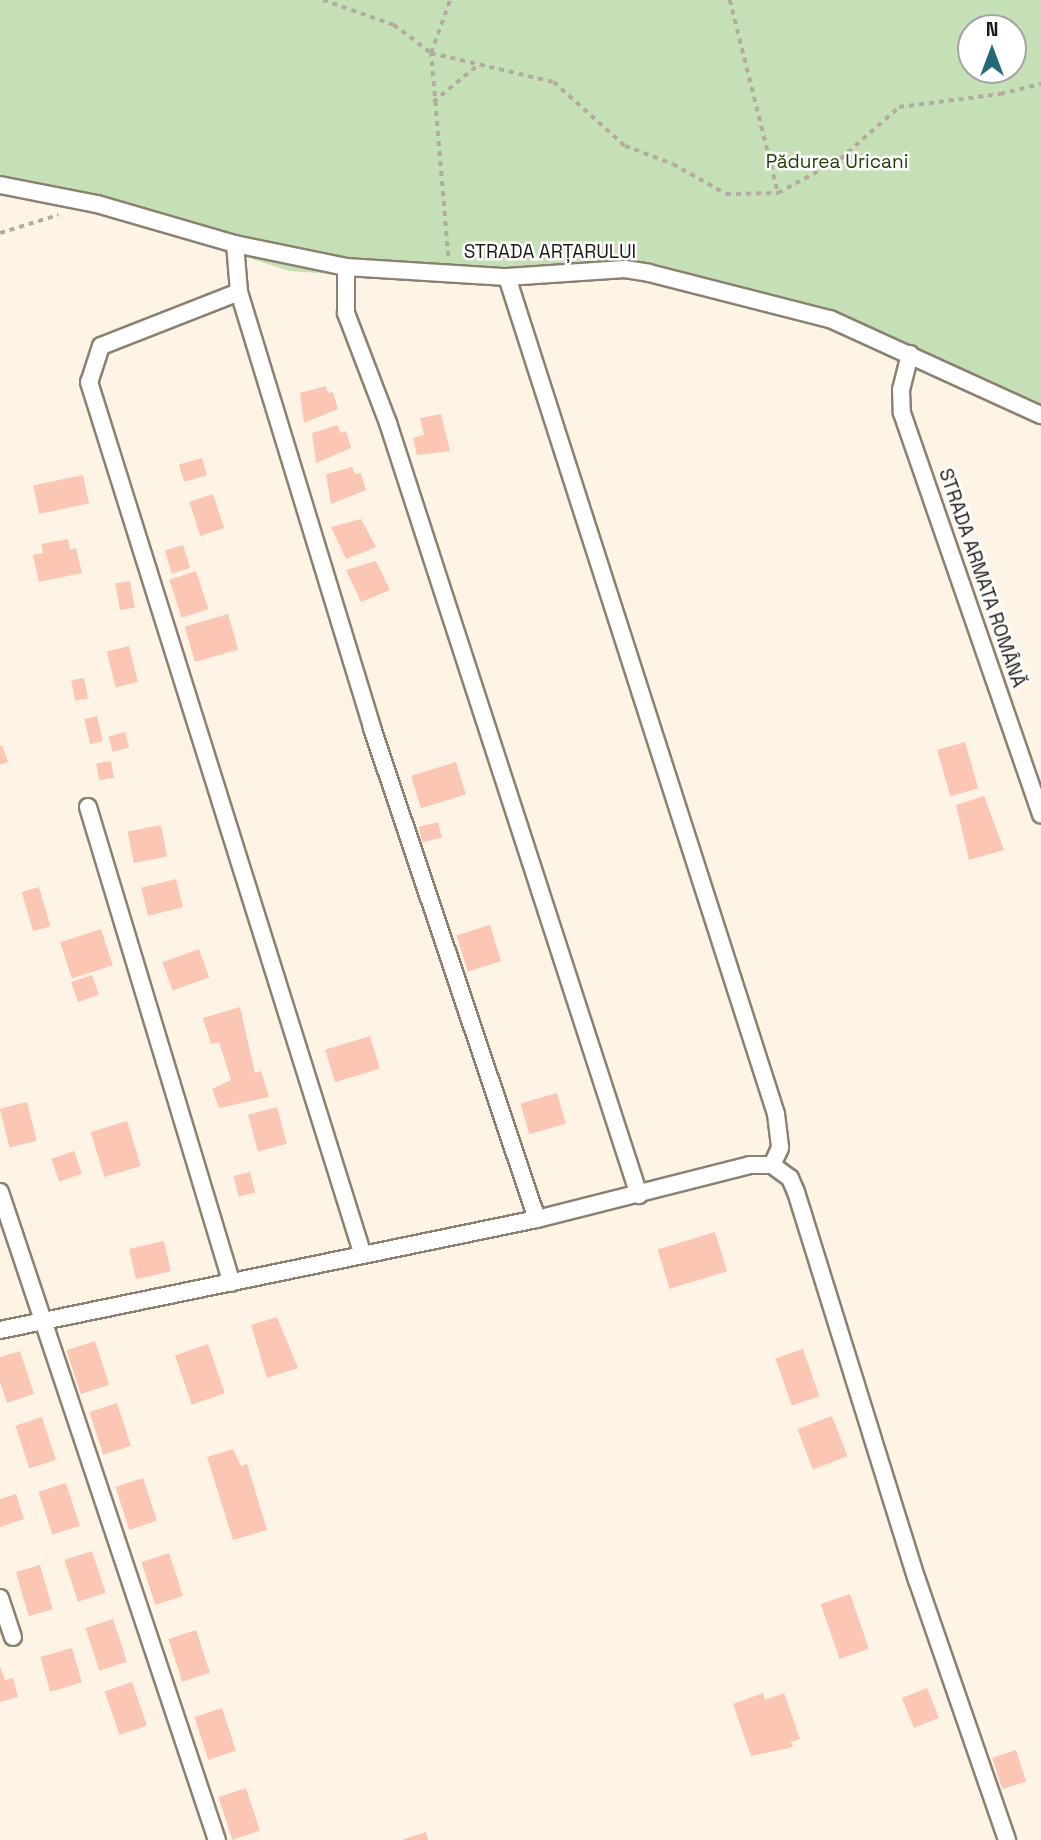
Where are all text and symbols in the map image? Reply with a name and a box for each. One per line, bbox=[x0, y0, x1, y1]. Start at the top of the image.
north arrow bbox=[957, 14, 1027, 84]
text: N bbox=[986, 17, 998, 42]
park label: Pădurea Uricani bbox=[766, 151, 908, 173]
street label: STRADA ARȚARULUI bbox=[464, 241, 636, 263]
street label: STRADA ARMATA ROMÂNĂ bbox=[934, 465, 1030, 691]

